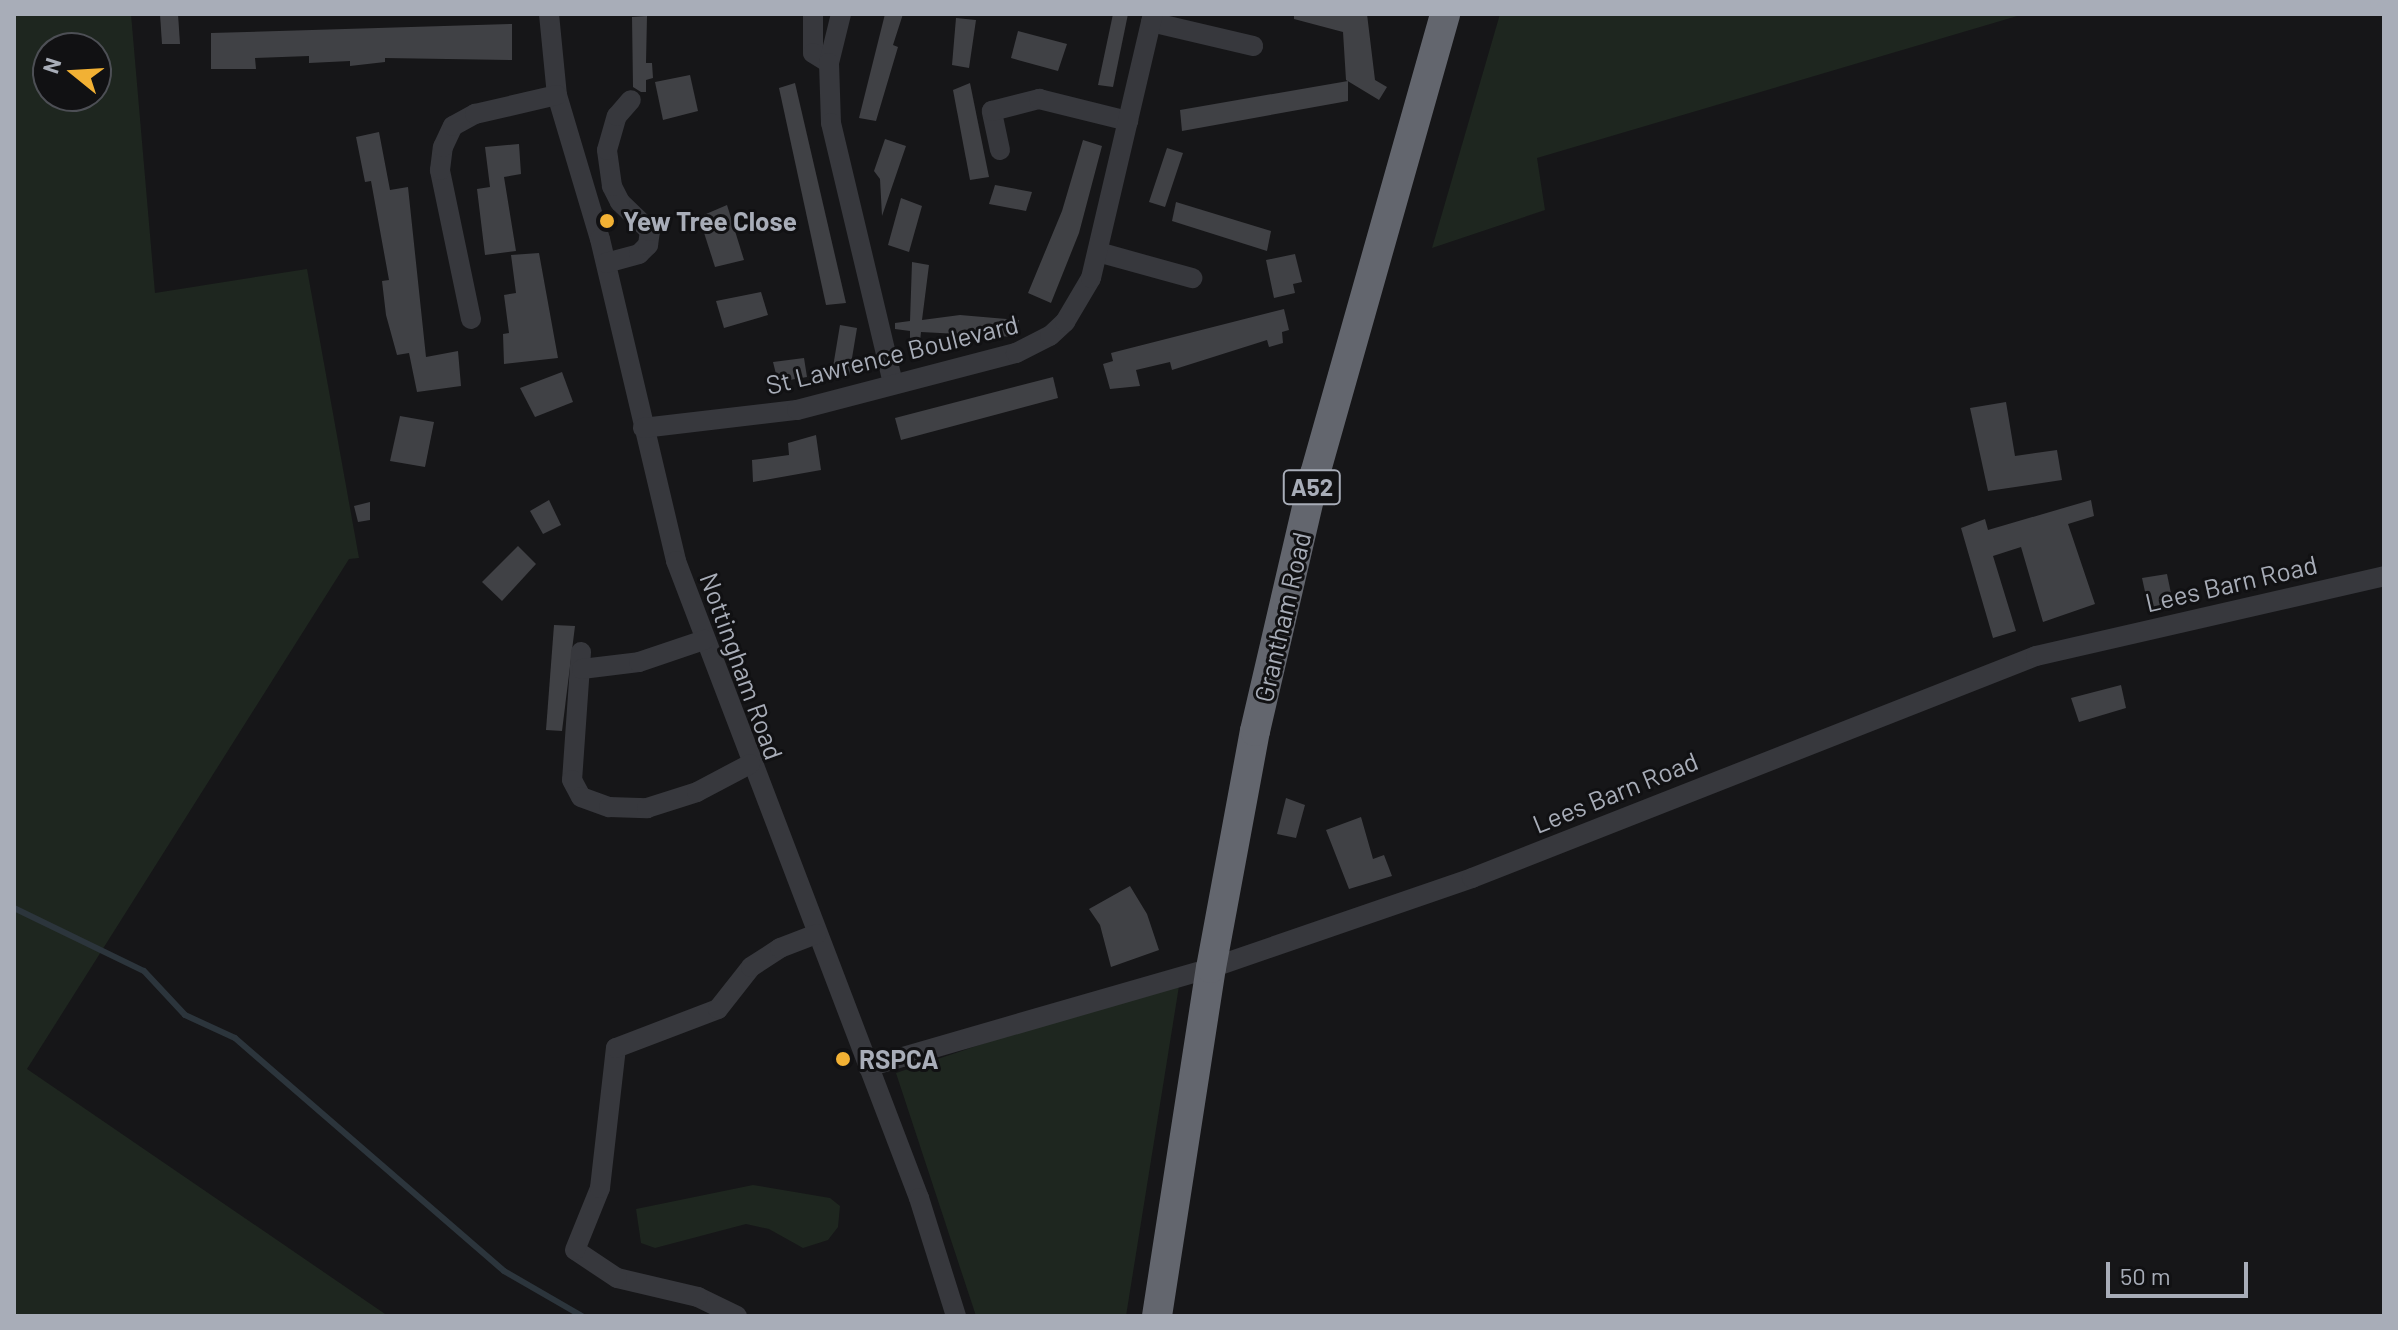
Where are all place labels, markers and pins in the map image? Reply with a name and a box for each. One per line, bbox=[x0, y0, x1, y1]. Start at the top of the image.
place label: Yew Tree Close bbox=[623, 205, 797, 237]
marker: Yew Tree Close bbox=[598, 212, 616, 230]
place label: RSPCA bbox=[859, 1043, 939, 1075]
marker: RSPCA bbox=[834, 1050, 852, 1068]

